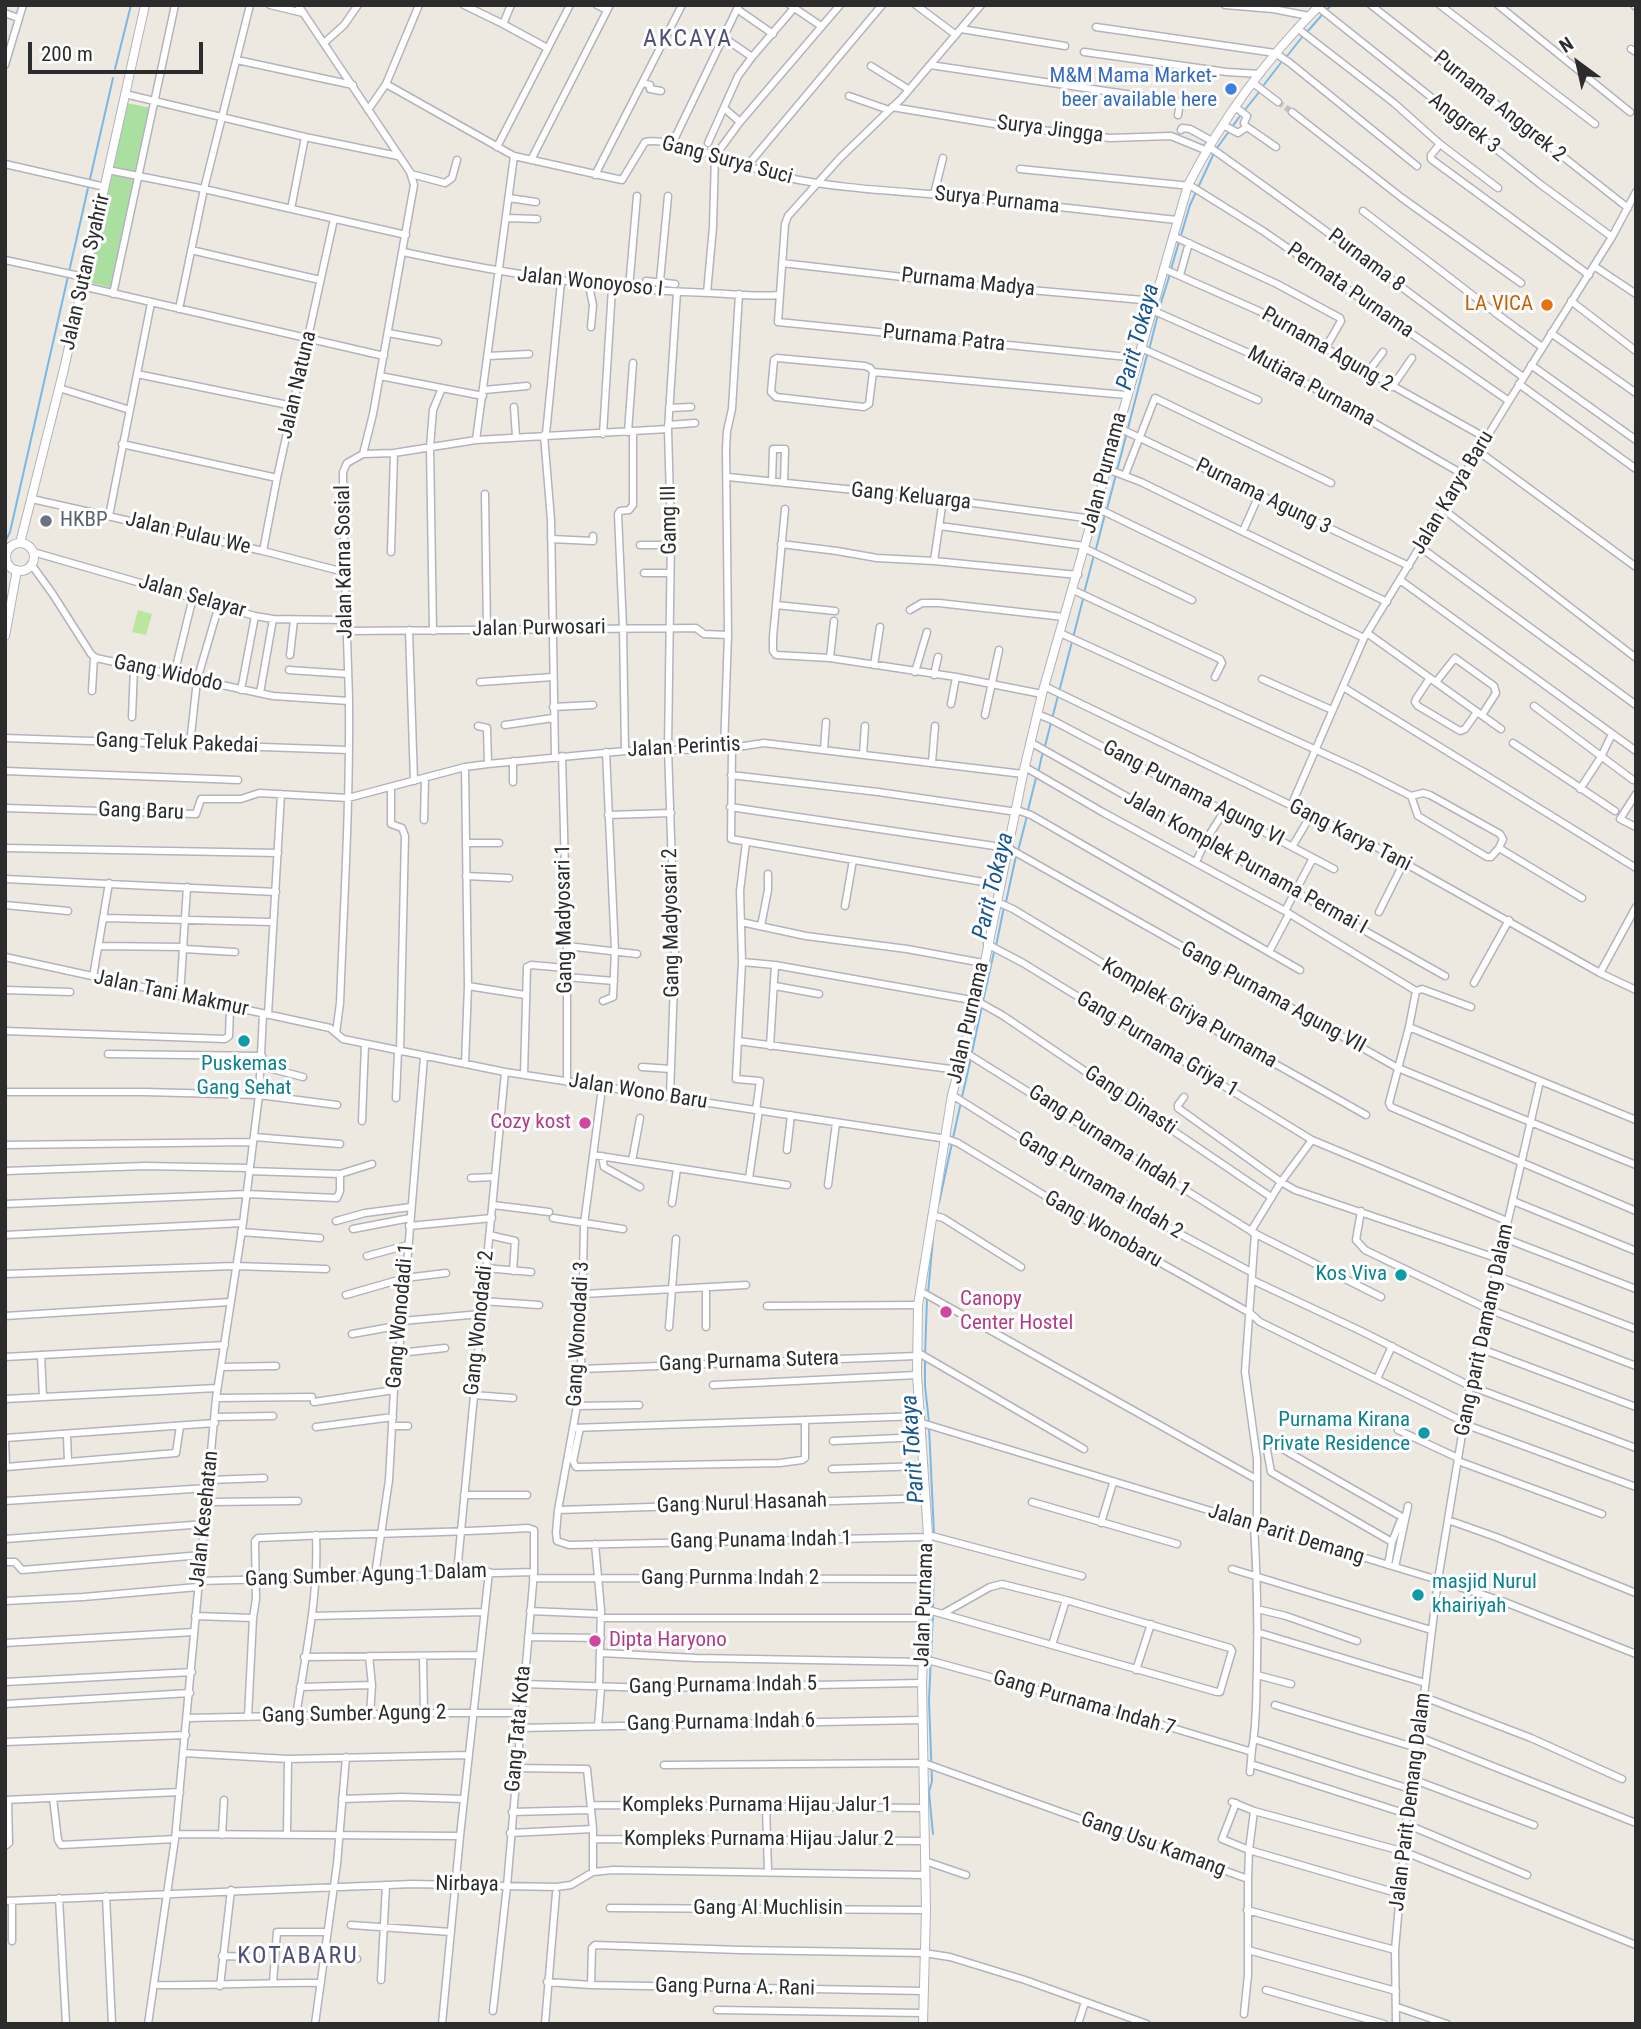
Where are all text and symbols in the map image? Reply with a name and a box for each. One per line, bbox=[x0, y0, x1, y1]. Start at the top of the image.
district label: AKCAYA bbox=[644, 26, 732, 54]
scale bar bbox=[32, 28, 206, 72]
north arrow bbox=[1543, 28, 1613, 98]
text: N bbox=[1555, 32, 1577, 58]
text: 200 m bbox=[41, 42, 93, 66]
street label: Purnama Anggrek 2 bbox=[1428, 46, 1570, 168]
place label: M&M Mama Market- beer available here bbox=[1050, 64, 1217, 114]
marker: M&M Mama Market- beer available here bbox=[1223, 81, 1239, 97]
street label: Anggrek 3 bbox=[1423, 88, 1505, 160]
street label: Surya Jingga bbox=[995, 111, 1105, 149]
street label: Gang Surya Suci bbox=[659, 131, 795, 191]
street label: Surya Purnama bbox=[933, 182, 1061, 220]
street label: Jalan Sutan Syahrir bbox=[56, 191, 116, 353]
street label: Purnama 8 bbox=[1323, 224, 1409, 298]
street label: Permata Purnama bbox=[1282, 238, 1418, 344]
street label: Jalan Wonoyoso I bbox=[516, 263, 664, 303]
street label: Purnama Madya bbox=[900, 263, 1036, 303]
water label: Parit Tokaya bbox=[1112, 281, 1166, 393]
place label: LA VICA bbox=[1465, 292, 1533, 318]
marker: LA VICA bbox=[1539, 297, 1555, 313]
street label: Purnama Agung 2 bbox=[1257, 302, 1397, 398]
street label: Purnama Patra bbox=[882, 320, 1006, 358]
street label: Jalan Natuna bbox=[273, 329, 323, 441]
street label: Mutiara Purnama bbox=[1243, 341, 1379, 433]
street label: Jalan Purnama bbox=[1077, 410, 1133, 536]
street label: Jalan Karya Baru bbox=[1406, 427, 1500, 559]
street label: Purnama Agung 3 bbox=[1191, 453, 1335, 541]
street label: Gang Keluarga bbox=[850, 478, 972, 516]
street label: Jalan Karna Sosial bbox=[331, 485, 359, 639]
street label: Gamg III bbox=[657, 485, 683, 555]
street label: Jalan Pulau We bbox=[123, 507, 253, 561]
place label: HKBP bbox=[60, 508, 108, 534]
marker: HKBP bbox=[38, 513, 54, 529]
street label: Jalan Selayar bbox=[135, 570, 249, 624]
street label: Jalan Purwosari bbox=[472, 615, 606, 643]
street label: Gang Widodo bbox=[111, 650, 225, 698]
street label: Gang Teluk Pakedai bbox=[95, 729, 259, 759]
street label: Jalan Perintis bbox=[627, 732, 741, 764]
street label: Gang Purnama Agung VI bbox=[1098, 735, 1288, 853]
street label: Jalan Komplek Purnama Permai I bbox=[1119, 785, 1371, 941]
street label: Gang Karya Tani bbox=[1284, 794, 1416, 878]
street label: Gang Baru bbox=[98, 798, 184, 826]
water label: Parit Tokaya bbox=[967, 830, 1021, 942]
street label: Gang Madyosari 1 bbox=[551, 844, 579, 994]
street label: Gang Madyosari 2 bbox=[658, 848, 686, 998]
street label: Gang Purnama Agung VII bbox=[1176, 937, 1370, 1059]
street label: Komplek Griya Purnama bbox=[1097, 954, 1281, 1074]
street label: Jalan Purnama bbox=[943, 960, 995, 1086]
street label: Jalan Tani Makmur bbox=[91, 965, 251, 1023]
street label: Gang Purnama Griya 1 bbox=[1071, 987, 1243, 1103]
marker: Puskemas Gang Sehat bbox=[236, 1033, 252, 1049]
place label: Puskemas Gang Sehat bbox=[197, 1052, 291, 1102]
street label: Gang Dinasti bbox=[1079, 1061, 1181, 1141]
street label: Jalan Wono Baru bbox=[567, 1069, 709, 1115]
street label: Gang Purnama Indah 1 bbox=[1023, 1080, 1195, 1204]
place label: Cozy kost bbox=[490, 1110, 571, 1136]
marker: Cozy kost bbox=[577, 1115, 593, 1131]
street label: Gang Purnama Indah 2 bbox=[1013, 1127, 1187, 1245]
street label: Gang Wonobaru bbox=[1040, 1186, 1166, 1274]
street label: Gang parit Damang Dalam bbox=[1450, 1222, 1520, 1438]
street label: Gang Wonodadi 1 bbox=[382, 1242, 420, 1390]
street label: Gang Wonodadi 2 bbox=[460, 1249, 500, 1397]
street label: Gang Wonodadi 3 bbox=[563, 1261, 595, 1407]
place label: Kos Viva bbox=[1315, 1262, 1387, 1288]
marker: Kos Viva bbox=[1393, 1267, 1409, 1283]
place label: Canopy Center Hostel bbox=[960, 1287, 1073, 1337]
marker: Canopy Center Hostel bbox=[938, 1304, 954, 1320]
street label: Gang Purnama Sutera bbox=[659, 1346, 839, 1378]
water label: Parit Tokaya bbox=[896, 1394, 932, 1504]
place label: Purnama Kirana Private Residence bbox=[1262, 1408, 1410, 1458]
marker: Purnama Kirana Private Residence bbox=[1416, 1425, 1432, 1441]
street label: Jalan Kesehatan bbox=[185, 1449, 225, 1589]
street label: Gang Nurul Hasanah bbox=[656, 1488, 828, 1520]
street label: Jalan Parit Demang bbox=[1205, 1499, 1367, 1571]
street label: Gang Punama Indah 1 bbox=[670, 1527, 852, 1555]
street label: Jalan Purnama bbox=[910, 1542, 940, 1668]
street label: Gang Sumber Agung 1 Dalam bbox=[245, 1559, 487, 1593]
street label: Gang Purnma Indah 2 bbox=[641, 1566, 819, 1592]
place label: masjid Nurul khairiyah bbox=[1432, 1570, 1537, 1620]
marker: masjid Nurul khairiyah bbox=[1410, 1587, 1426, 1603]
place label: Dipta Haryono bbox=[609, 1628, 727, 1654]
marker: Dipta Haryono bbox=[587, 1633, 603, 1649]
street label: Gang Tata Kota bbox=[501, 1665, 537, 1793]
street label: Gang Purnama Indah 7 bbox=[990, 1666, 1178, 1742]
street label: Gang Purnama Indah 5 bbox=[629, 1672, 817, 1700]
street label: Jalan Parit Demang Dalam bbox=[1385, 1691, 1437, 1913]
street label: Gang Sumber Agung 2 bbox=[262, 1701, 446, 1729]
street label: Gang Purnama Indah 6 bbox=[627, 1709, 815, 1737]
street label: Kompleks Purnama Hijau Jalur 1 bbox=[622, 1793, 892, 1819]
street label: Gang Usu Kamang bbox=[1077, 1807, 1229, 1883]
street label: Kompleks Purnama Hijau Jalur 2 bbox=[624, 1827, 894, 1853]
street label: Nirbaya bbox=[435, 1872, 499, 1898]
street label: Gang Al Muchlisin bbox=[693, 1896, 843, 1922]
district label: KOTABARU bbox=[238, 1943, 358, 1971]
street label: Gang Purna A. Rani bbox=[655, 1974, 815, 2002]

